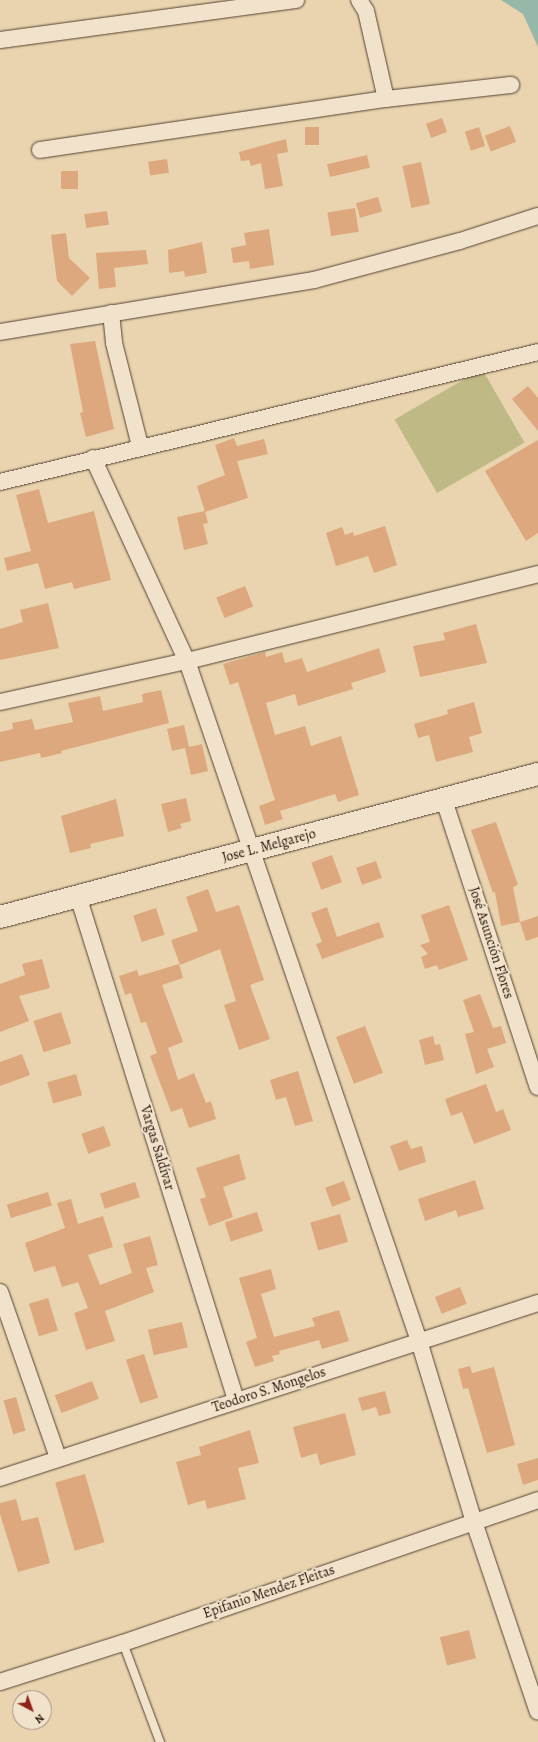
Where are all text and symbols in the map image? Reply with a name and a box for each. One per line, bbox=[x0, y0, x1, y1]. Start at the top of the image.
street label: Jose L. Melgarejo bbox=[220, 825, 318, 867]
street label: José Asunción Flores bbox=[465, 885, 517, 1001]
street label: Vargas Saldívar bbox=[136, 1104, 178, 1192]
street label: Teodoro S. Mongelos bbox=[210, 1364, 328, 1416]
street label: Epifanio Mendez Fleitas bbox=[201, 1562, 337, 1622]
north arrow bbox=[12, 1690, 52, 1730]
text: N bbox=[32, 1710, 47, 1727]

